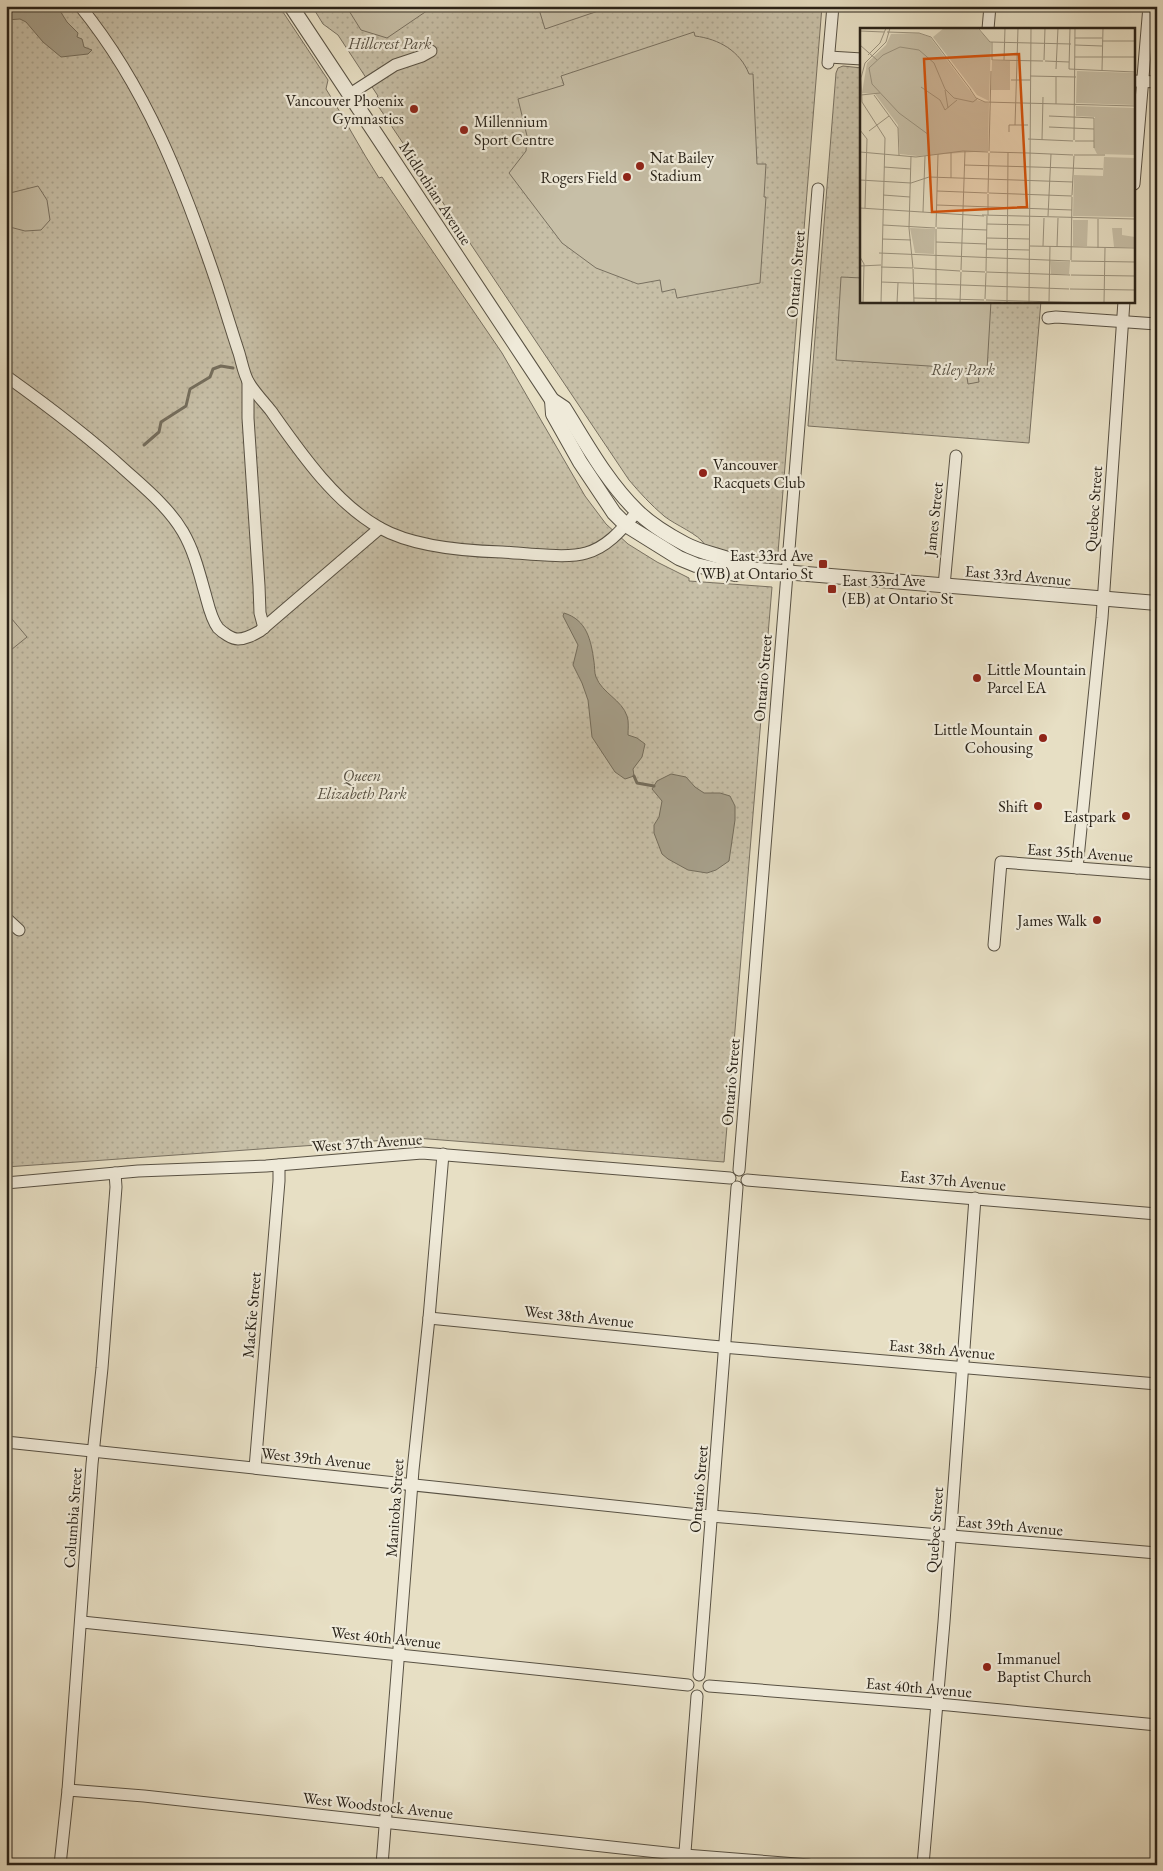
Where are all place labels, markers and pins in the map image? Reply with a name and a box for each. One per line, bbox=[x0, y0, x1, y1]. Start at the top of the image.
place label: Vancouver Phoenix Gymnastics bbox=[286, 90, 404, 129]
marker: Vancouver Phoenix Gymnastics bbox=[408, 103, 420, 115]
place label: Millennium Sport Centre bbox=[474, 111, 554, 150]
marker: Millennium Sport Centre bbox=[458, 124, 470, 136]
place label: Nat Bailey Stadium bbox=[650, 147, 715, 186]
marker: Nat Bailey Stadium bbox=[634, 160, 646, 172]
place label: Rogers Field bbox=[540, 167, 618, 188]
marker: Rogers Field bbox=[621, 171, 633, 183]
place label: Vancouver Racquets Club bbox=[713, 454, 805, 493]
marker: Vancouver Racquets Club bbox=[697, 467, 709, 479]
place label: East 33rd Ave (WB) at Ontario St bbox=[696, 545, 813, 584]
marker: East 33rd Ave (WB) at Ontario St bbox=[817, 558, 829, 570]
place label: East 33rd Ave (EB) at Ontario St bbox=[842, 570, 953, 609]
marker: East 33rd Ave (EB) at Ontario St bbox=[826, 583, 838, 595]
place label: Little Mountain Parcel EA bbox=[987, 659, 1087, 698]
marker: Little Mountain Parcel EA bbox=[971, 672, 983, 684]
place label: Little Mountain Cohousing bbox=[934, 719, 1034, 758]
marker: Little Mountain Cohousing bbox=[1037, 732, 1049, 744]
place label: Shift bbox=[998, 796, 1028, 817]
marker: Shift bbox=[1032, 800, 1044, 812]
place label: Eastpark bbox=[1064, 806, 1116, 827]
marker: Eastpark bbox=[1120, 810, 1132, 822]
place label: James Walk bbox=[1015, 910, 1087, 931]
marker: James Walk bbox=[1091, 914, 1103, 926]
place label: Immanuel Baptist Church bbox=[997, 1648, 1092, 1687]
marker: Immanuel Baptist Church bbox=[981, 1661, 993, 1673]

